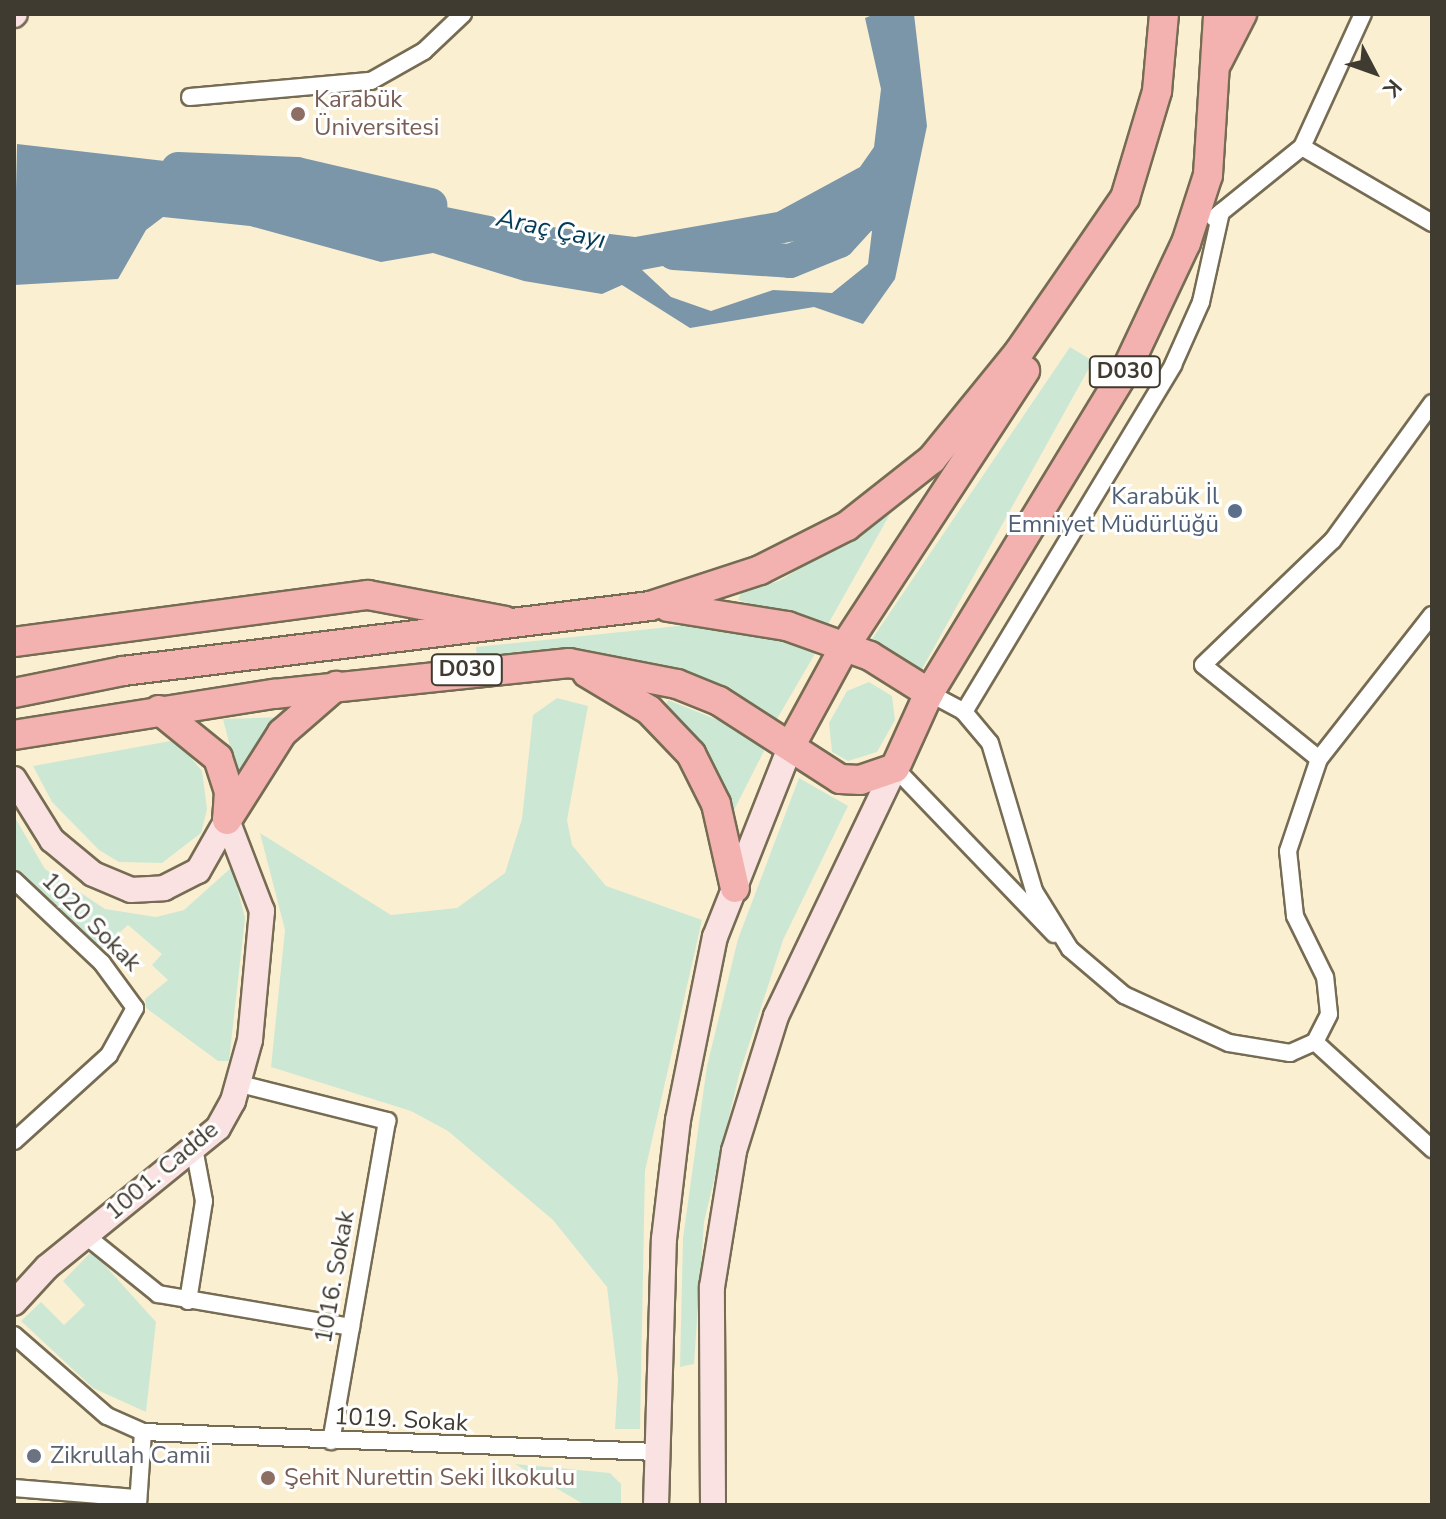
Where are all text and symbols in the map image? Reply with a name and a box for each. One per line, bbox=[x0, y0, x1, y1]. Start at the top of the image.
north arrow bbox=[1334, 32, 1414, 112]
text: K bbox=[1376, 72, 1408, 103]
place label: Karabük Üniversitesi bbox=[314, 86, 439, 142]
marker: Karabük Üniversitesi bbox=[289, 105, 307, 123]
water label: Araç Çayı bbox=[494, 202, 608, 256]
road number: D030 bbox=[1087, 354, 1163, 390]
place label: Karabük İl Emniyet Müdürlüğü bbox=[1008, 483, 1219, 539]
marker: Karabük İl Emniyet Müdürlüğü bbox=[1226, 502, 1244, 520]
road number: D030 bbox=[429, 652, 505, 688]
street label: 1020 Sokak bbox=[35, 866, 147, 978]
street label: 1001. Cadde bbox=[100, 1115, 224, 1227]
street label: 1016. Sokak bbox=[309, 1209, 361, 1345]
street label: 1019. Sokak bbox=[333, 1402, 469, 1438]
place label: Zikrullah Camii bbox=[50, 1442, 211, 1470]
marker: Zikrullah Camii bbox=[25, 1447, 43, 1465]
place label: Şehit Nurettin Seki İlkokulu bbox=[284, 1464, 575, 1492]
marker: Şehit Nurettin Seki İlkokulu bbox=[259, 1469, 277, 1487]

